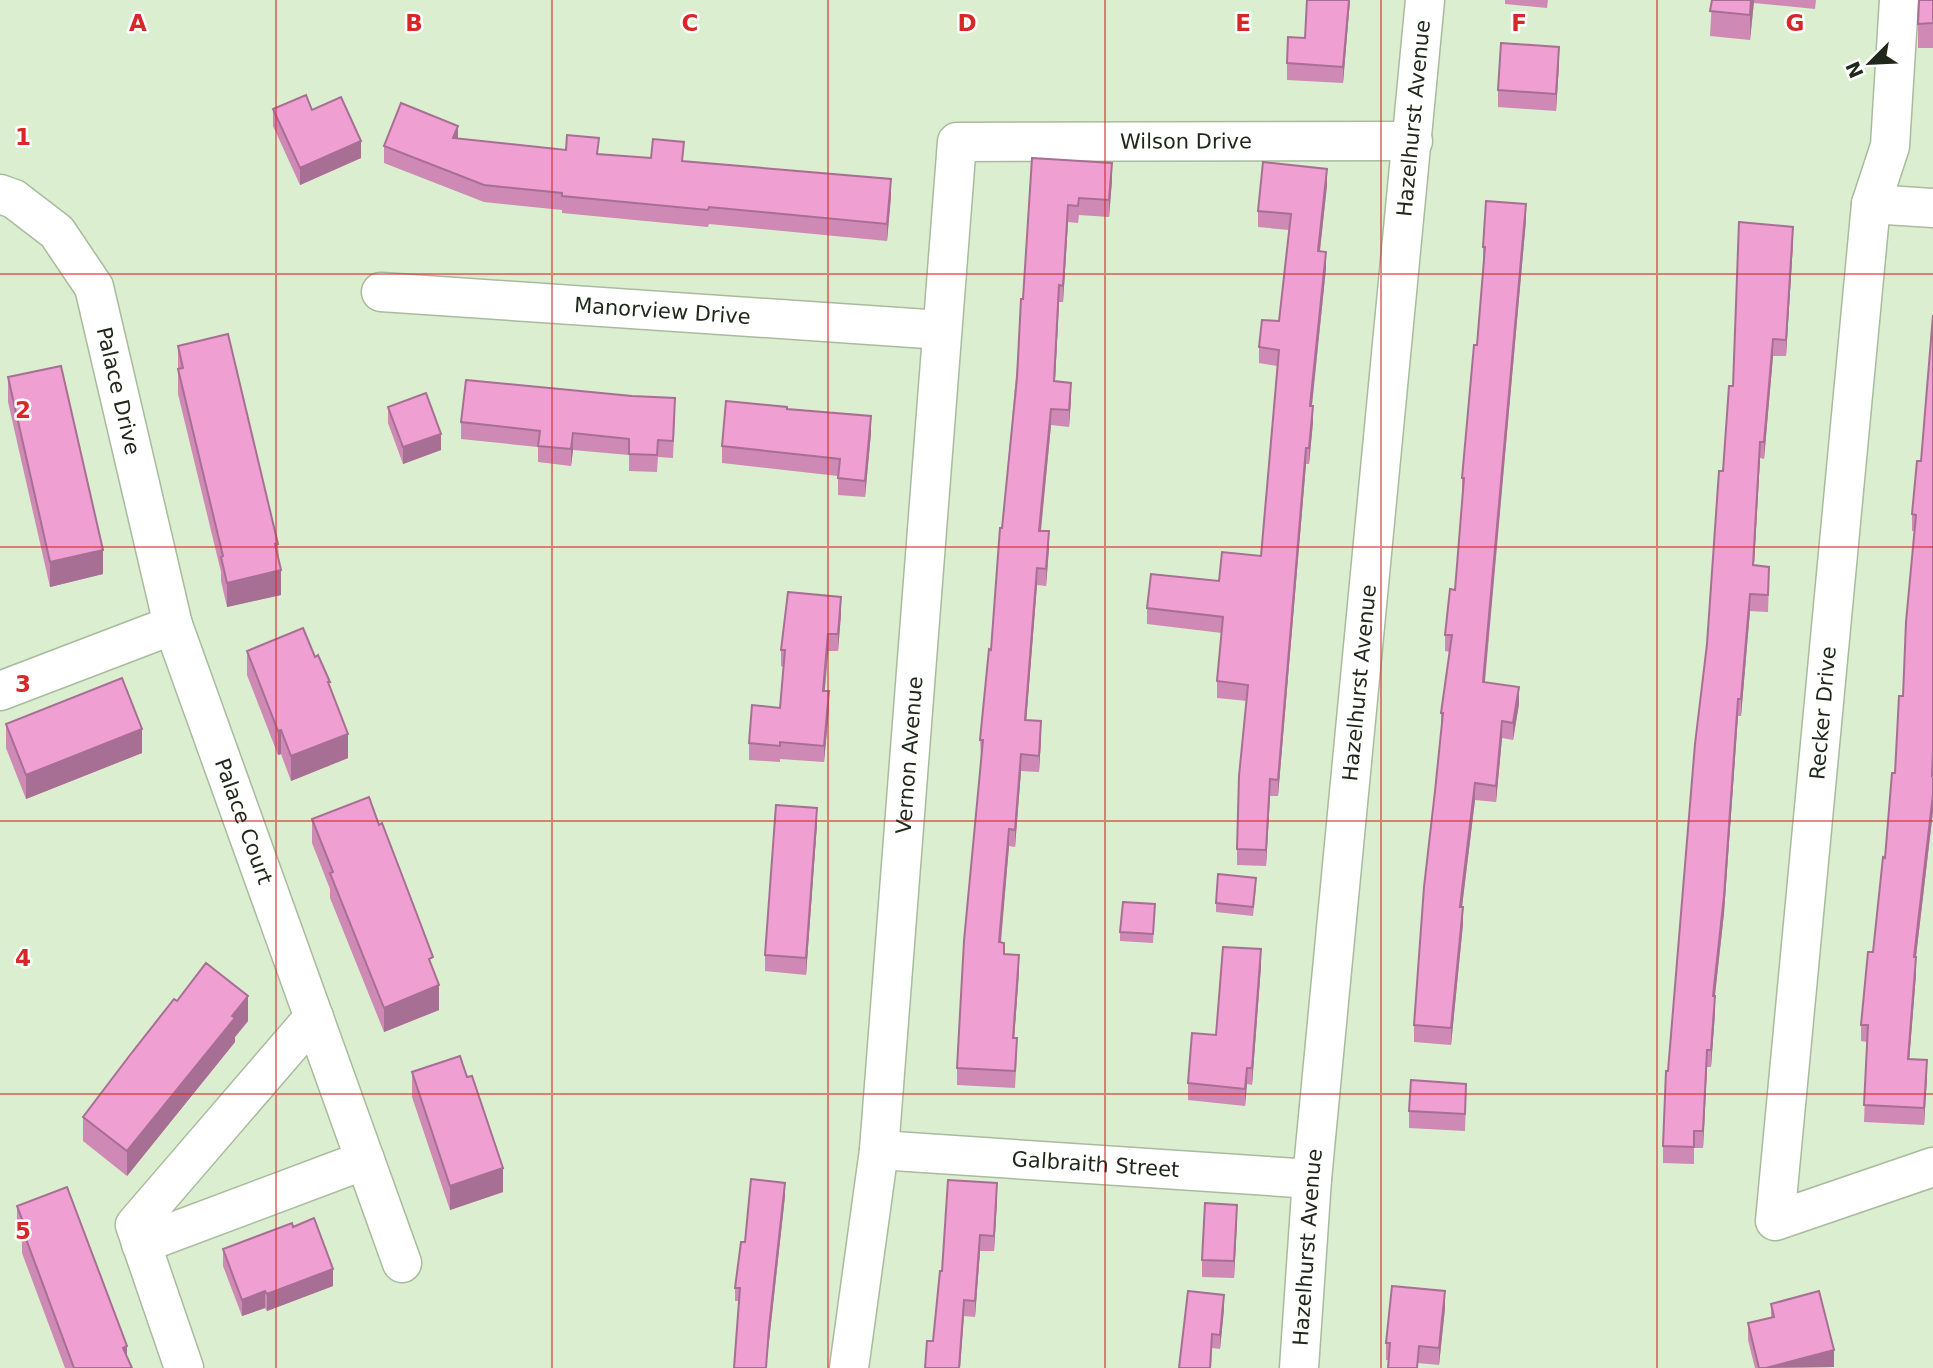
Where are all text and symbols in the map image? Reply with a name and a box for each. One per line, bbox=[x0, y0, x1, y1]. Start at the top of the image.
text: A bbox=[129, 10, 147, 36]
text: B bbox=[405, 10, 423, 36]
text: C bbox=[682, 10, 698, 36]
text: D bbox=[957, 10, 977, 36]
text: E bbox=[1235, 10, 1251, 36]
text: F bbox=[1511, 10, 1527, 36]
text: G bbox=[1786, 10, 1804, 36]
street label: Hazelhurst Avenue bbox=[1392, 19, 1435, 218]
north arrow bbox=[1835, 28, 1905, 98]
text: N bbox=[1841, 58, 1868, 82]
text: 1 bbox=[15, 124, 31, 150]
street label: Wilson Drive bbox=[1120, 129, 1252, 154]
street label: Manorview Drive bbox=[573, 293, 751, 329]
street label: Palace Drive bbox=[92, 325, 145, 457]
text: 2 bbox=[15, 397, 31, 423]
street label: Hazelhurst Avenue bbox=[1338, 583, 1381, 782]
street label: Recker Drive bbox=[1805, 645, 1841, 781]
text: 3 bbox=[15, 671, 31, 697]
street label: Vernon Avenue bbox=[891, 675, 928, 835]
street label: Palace Court bbox=[210, 755, 277, 888]
text: 4 bbox=[15, 945, 31, 971]
street label: Galbraith Street bbox=[1011, 1147, 1180, 1182]
street label: Hazelhurst Avenue bbox=[1289, 1148, 1327, 1347]
text: 5 bbox=[15, 1218, 31, 1244]

